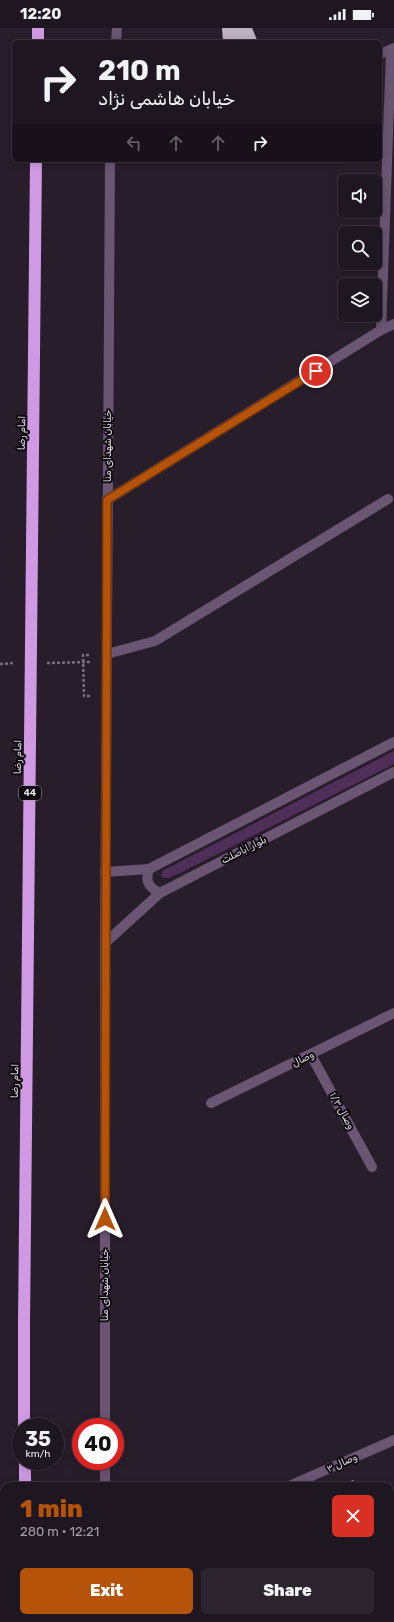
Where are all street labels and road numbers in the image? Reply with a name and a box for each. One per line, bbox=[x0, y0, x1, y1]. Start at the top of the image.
street label: خیابان شهدای منا bbox=[102, 410, 114, 482]
street label: امام رضا bbox=[16, 416, 28, 450]
street label: امام رضا bbox=[12, 740, 24, 774]
road number: 44 bbox=[19, 786, 41, 800]
street label: بلوار اباصلت bbox=[219, 834, 269, 866]
street label: وصال bbox=[290, 1048, 316, 1070]
street label: امام رضا bbox=[9, 1064, 21, 1098]
street label: وصال ۱/۳ bbox=[327, 1090, 357, 1132]
street label: خیابان شهدای منا bbox=[99, 1249, 111, 1321]
street label: وصال ۳ bbox=[325, 1451, 359, 1475]

